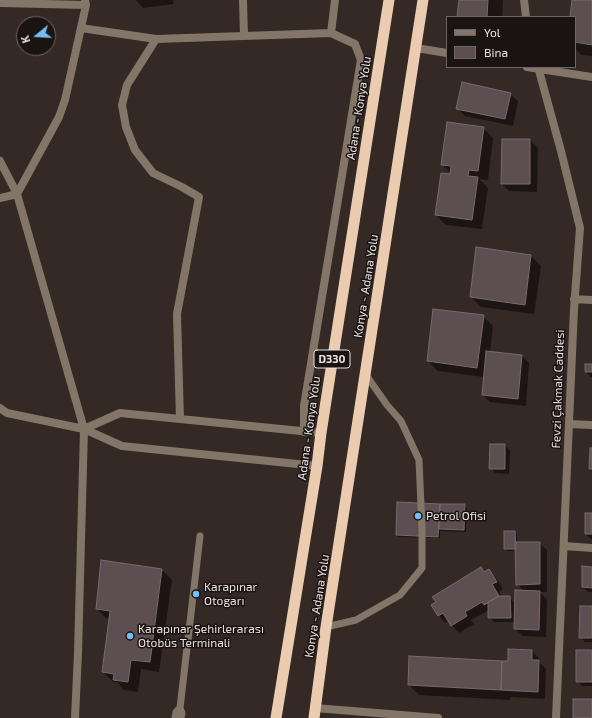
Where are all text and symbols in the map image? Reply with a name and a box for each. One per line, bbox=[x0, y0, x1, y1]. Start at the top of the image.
north arrow bbox=[16, 16, 56, 56]
legend bbox=[446, 16, 576, 68]
text: Yol bbox=[484, 25, 500, 39]
text: K bbox=[18, 34, 32, 45]
text: Bina bbox=[484, 45, 508, 59]
street label: Adana - Konya Yolu bbox=[344, 55, 374, 161]
street label: Konya - Adana Yolu bbox=[351, 233, 381, 339]
street label: Fevzi Çakmak Caddesi bbox=[549, 329, 567, 449]
road number: D330 bbox=[314, 350, 350, 368]
street label: Adana - Konya Yolu bbox=[295, 375, 323, 481]
place label: Petrol Ofisi bbox=[426, 509, 486, 523]
marker: Petrol Ofisi bbox=[413, 511, 423, 521]
street label: Konya - Adana Yolu bbox=[302, 553, 332, 659]
place label: Karapınar Otogarı bbox=[204, 580, 257, 608]
marker: Karapınar Otogarı bbox=[191, 589, 201, 599]
place label: Karapınar Şehirlerarası Otobüs Terminali bbox=[138, 622, 264, 650]
marker: Karapınar Şehirlerarası Otobüs Terminali bbox=[125, 631, 135, 641]

